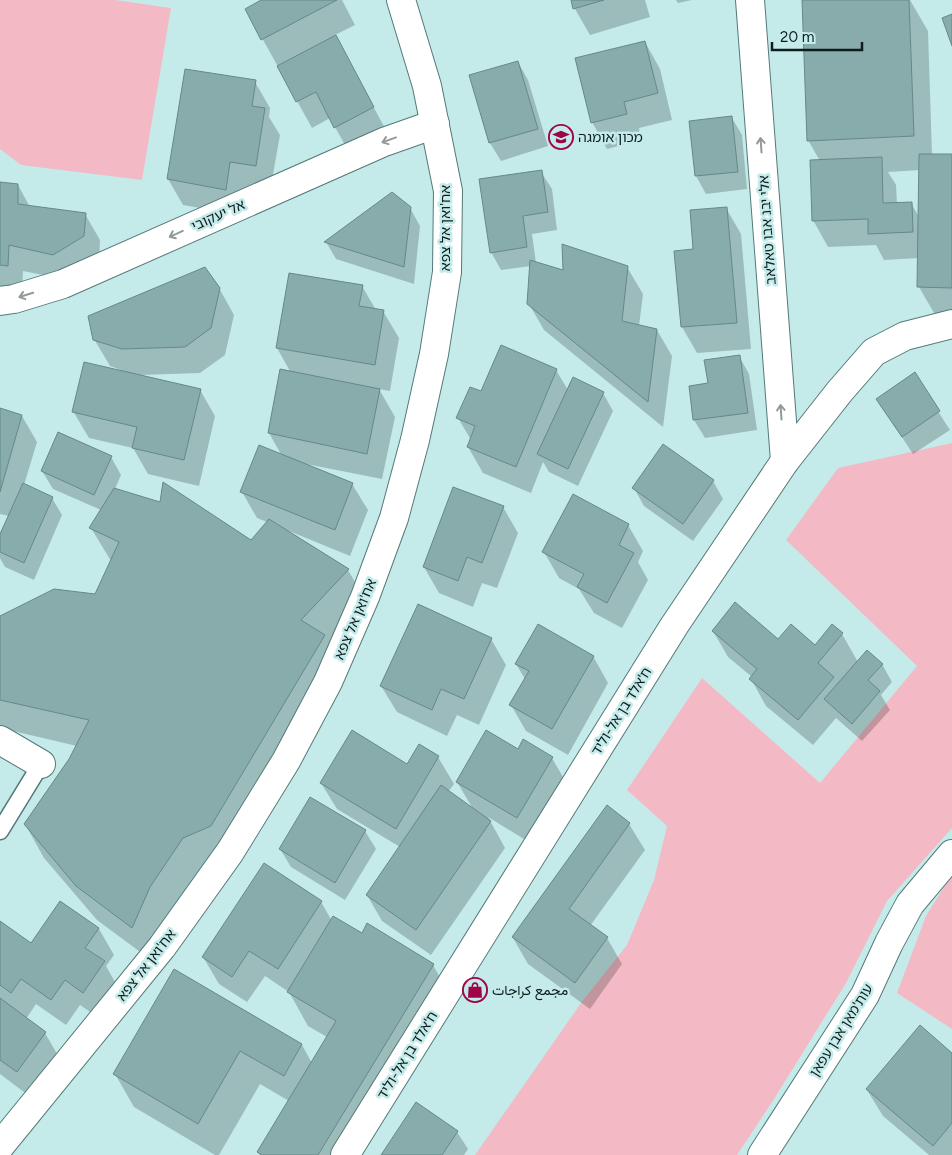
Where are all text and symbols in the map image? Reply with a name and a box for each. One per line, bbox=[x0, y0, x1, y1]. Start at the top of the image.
scale bar bbox=[772, 20, 862, 52]
text: 20 m bbox=[780, 28, 814, 46]
school or university icon: מכון אומגה bbox=[548, 124, 574, 150]
place label: מכון אומגה bbox=[578, 129, 643, 146]
one-way arrow bbox=[382, 136, 397, 145]
one-way arrow bbox=[756, 138, 766, 154]
street label: אלי יבנ אבו טאלאב bbox=[755, 174, 780, 285]
street label: אח'ואן אל צפא bbox=[437, 185, 454, 271]
street label: אל יעקובי bbox=[189, 196, 248, 235]
one-way arrow bbox=[169, 229, 184, 239]
one-way arrow bbox=[18, 291, 34, 301]
one-way arrow bbox=[776, 404, 786, 420]
street label: אח'ואן אל צפא bbox=[331, 576, 380, 662]
street label: ח'אלד בן אל-וליד bbox=[588, 664, 655, 758]
street label: אח'ואן אל צפא bbox=[113, 926, 180, 1005]
shop icon: مجمع كراجات bbox=[462, 977, 488, 1003]
street label: עות'מאן אבן עפאן bbox=[806, 981, 877, 1080]
place label: مجمع كراجات bbox=[492, 982, 568, 1001]
street label: ח'אלד בן אל-וליד bbox=[374, 1008, 441, 1102]

